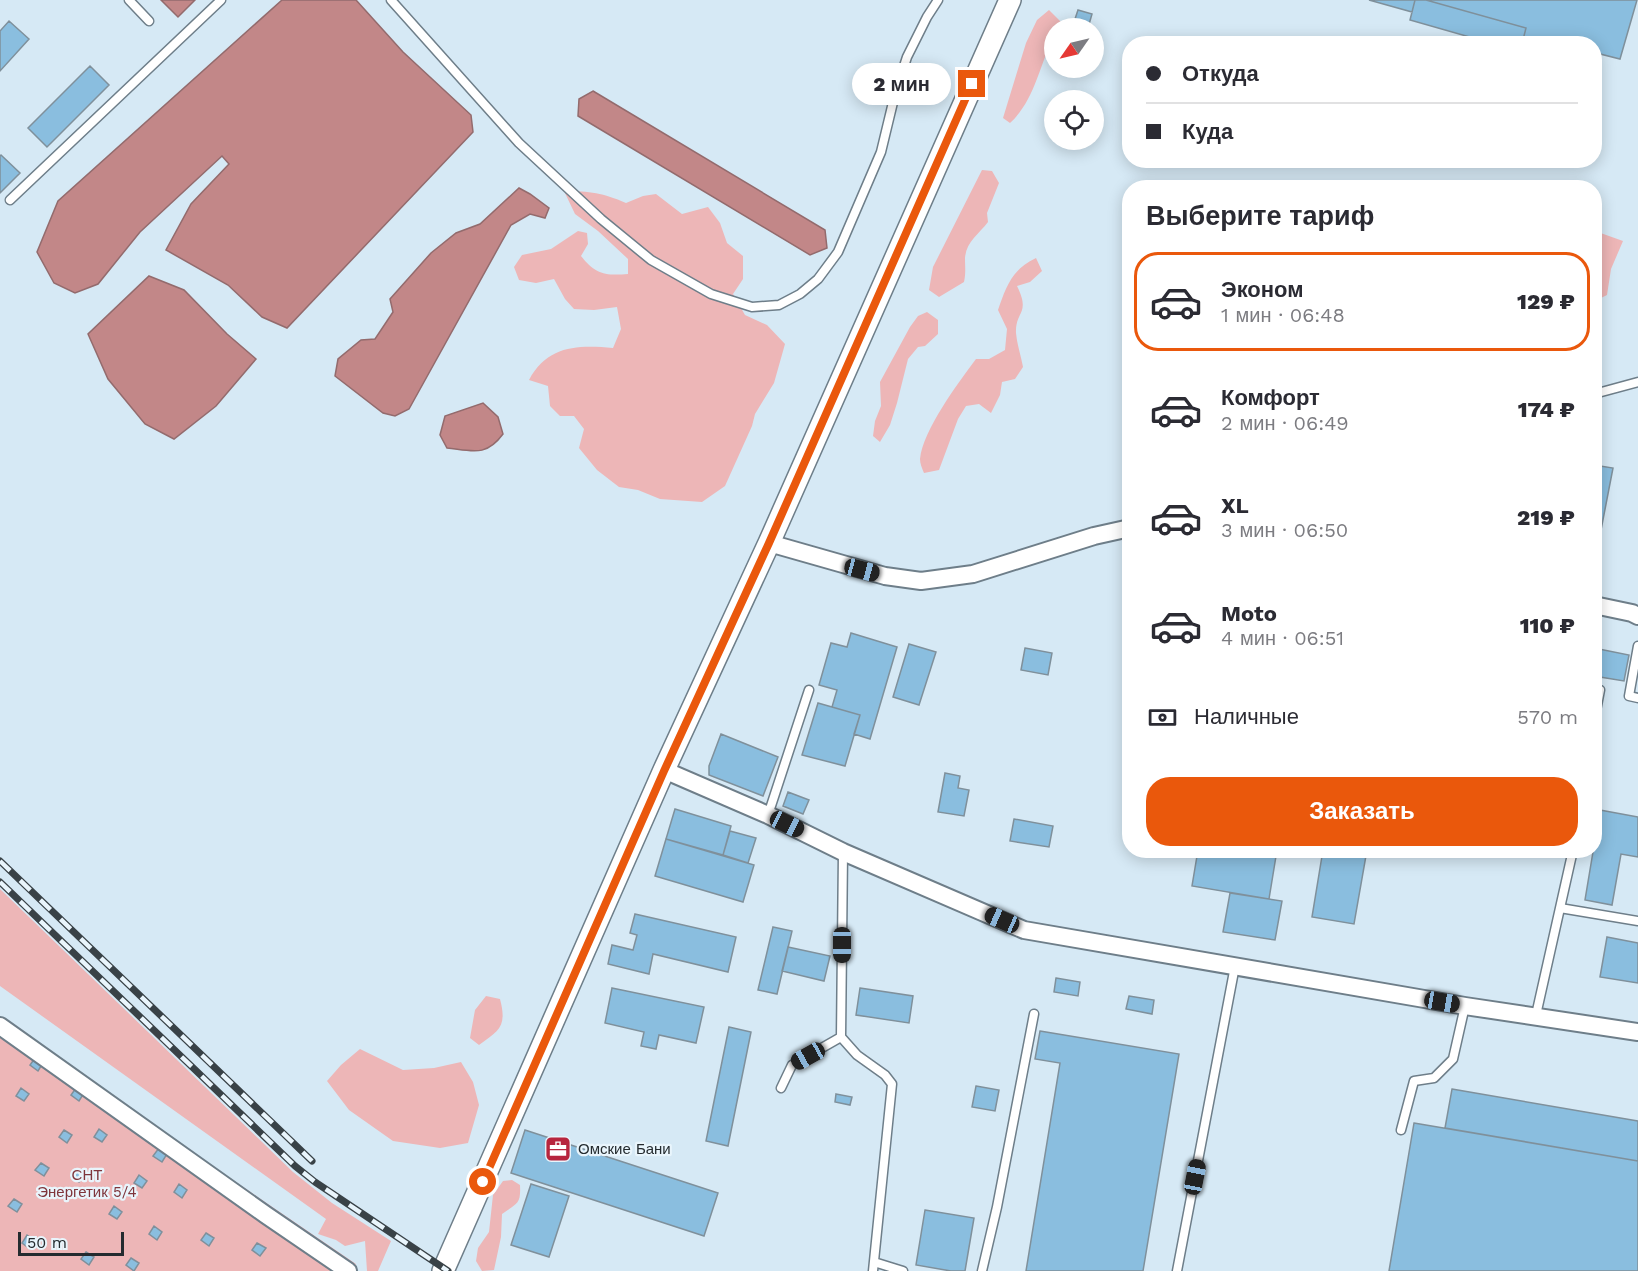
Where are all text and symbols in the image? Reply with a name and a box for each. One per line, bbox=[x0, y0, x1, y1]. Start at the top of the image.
north arrow bbox=[1044, 18, 1104, 78]
map controls bbox=[1044, 18, 1104, 150]
text: Откуда bbox=[1182, 61, 1259, 86]
callout: 2 мин bbox=[852, 63, 951, 105]
route end bbox=[958, 70, 985, 97]
text: 2 мин bbox=[873, 72, 930, 96]
button: locate bbox=[1044, 90, 1104, 150]
text: Куда bbox=[1182, 119, 1233, 144]
text: Выберите тариф bbox=[1146, 200, 1374, 232]
icon: car bbox=[1149, 275, 1203, 329]
text: Эконом bbox=[1221, 277, 1304, 302]
text: 129 ₽ bbox=[1517, 289, 1575, 314]
text: 1 мин · 06:48 bbox=[1221, 303, 1345, 327]
icon: car bbox=[1149, 383, 1203, 437]
text: Комфорт bbox=[1221, 385, 1320, 410]
text: 174 ₽ bbox=[1518, 397, 1575, 422]
text: 2 мин · 06:49 bbox=[1221, 411, 1349, 435]
icon: car bbox=[1149, 491, 1203, 545]
text: XL bbox=[1221, 493, 1249, 518]
text: 219 ₽ bbox=[1517, 505, 1575, 530]
text: 3 мин · 06:50 bbox=[1221, 518, 1348, 542]
car bbox=[842, 557, 882, 583]
icon: car bbox=[1149, 599, 1203, 653]
text: Moto bbox=[1221, 601, 1277, 626]
text: 110 ₽ bbox=[1520, 613, 1575, 638]
text: 4 мин · 06:51 bbox=[1221, 626, 1344, 650]
icon: cash bbox=[1146, 701, 1179, 734]
text: Наличные bbox=[1194, 704, 1299, 729]
text: 570 m bbox=[1517, 705, 1578, 729]
button: Заказать bbox=[1146, 777, 1578, 846]
car bbox=[767, 808, 807, 840]
car bbox=[982, 904, 1022, 936]
car bbox=[833, 927, 851, 963]
car bbox=[1423, 990, 1461, 1014]
car bbox=[788, 1039, 828, 1073]
office icon: Омские Бани bbox=[543, 1134, 573, 1164]
place label: Омские Бани bbox=[578, 1140, 671, 1158]
car bbox=[1183, 1158, 1207, 1196]
park label: СНТ Энергетик 5/4 bbox=[37, 1166, 137, 1201]
route start bbox=[469, 1168, 496, 1195]
scale bar bbox=[18, 1229, 124, 1256]
text: 50 m bbox=[27, 1233, 67, 1252]

